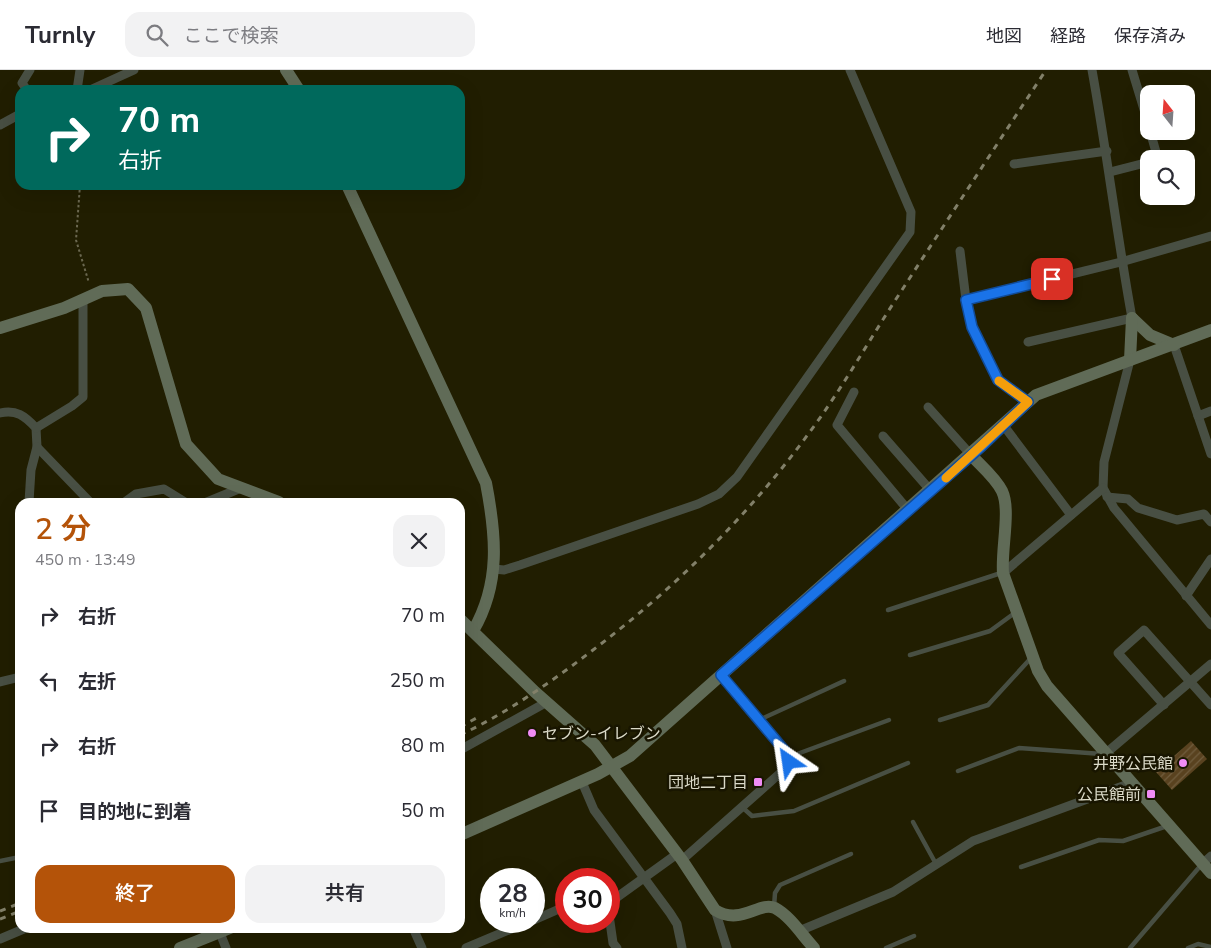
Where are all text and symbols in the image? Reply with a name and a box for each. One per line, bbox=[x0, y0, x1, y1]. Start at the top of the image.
search box bbox=[125, 12, 475, 57]
text: Turnly bbox=[25, 19, 95, 51]
icon: search bbox=[143, 21, 171, 49]
text: ここで検索 bbox=[183, 23, 278, 49]
text: 地図 bbox=[986, 24, 1022, 48]
text: 経路 bbox=[1050, 24, 1086, 48]
text: 保存済み bbox=[1114, 24, 1186, 48]
north arrow bbox=[1140, 85, 1195, 140]
map controls bbox=[1140, 85, 1195, 205]
text: 70 m bbox=[118, 97, 200, 144]
icon: right bbox=[35, 105, 100, 170]
text: 右折 bbox=[118, 146, 162, 176]
button: search bbox=[1140, 150, 1195, 205]
pin bbox=[1031, 258, 1073, 300]
icon: arrive bbox=[1038, 265, 1066, 293]
text: 2 分 bbox=[35, 509, 91, 550]
button: close bbox=[393, 515, 445, 567]
text: 450 m · 13:49 bbox=[35, 549, 136, 571]
icon: right bbox=[35, 602, 63, 630]
text: 70 m bbox=[401, 603, 445, 629]
text: 右折 bbox=[78, 604, 116, 630]
icon: left bbox=[35, 667, 63, 695]
text: 250 m bbox=[390, 668, 445, 694]
text: 左折 bbox=[78, 669, 116, 695]
place label: セブン-イレブン bbox=[542, 723, 661, 745]
marker: セブン-イレブン bbox=[526, 727, 538, 739]
icon: right bbox=[35, 732, 63, 760]
text: 80 m bbox=[401, 733, 445, 759]
text: 右折 bbox=[78, 734, 116, 760]
position arrow bbox=[762, 735, 814, 787]
place label: 井野公民館 bbox=[1093, 753, 1173, 775]
marker: 井野公民館 bbox=[1177, 757, 1189, 769]
place label: 団地二丁目 bbox=[668, 772, 748, 794]
marker: 団地二丁目 bbox=[752, 776, 764, 788]
place label: 公民館前 bbox=[1077, 784, 1141, 806]
marker: 公民館前 bbox=[1145, 788, 1157, 800]
icon: arrive bbox=[35, 797, 63, 825]
text: 50 m bbox=[401, 798, 445, 824]
text: 目的地に到着 bbox=[78, 799, 192, 825]
button: 終了 bbox=[35, 865, 235, 923]
button: 共有 bbox=[245, 865, 445, 923]
speed limit sign: 30 bbox=[555, 868, 620, 933]
text: 28 bbox=[497, 877, 528, 911]
text: km/h bbox=[499, 905, 526, 921]

